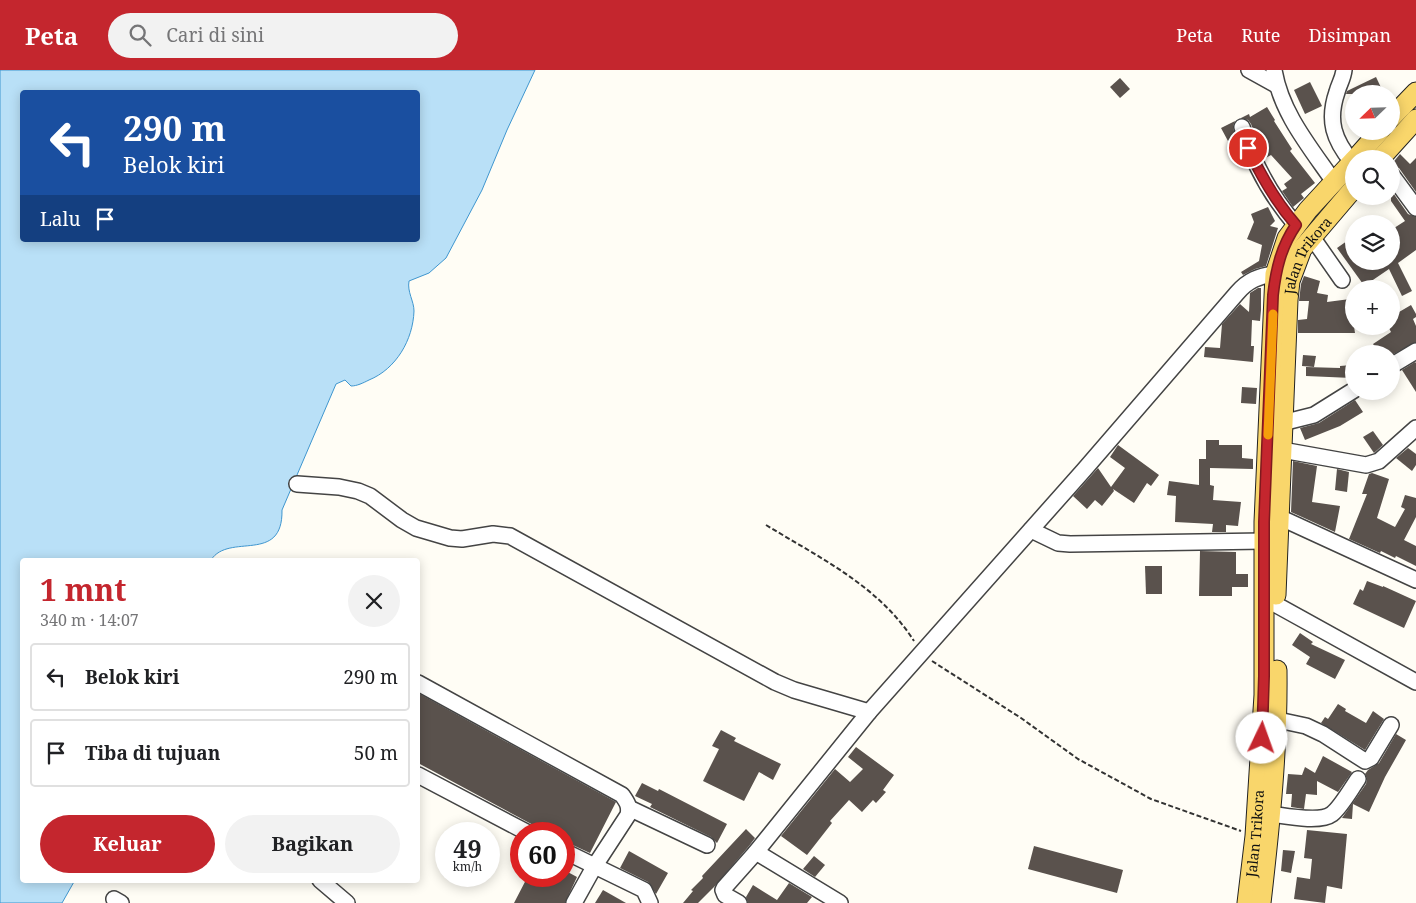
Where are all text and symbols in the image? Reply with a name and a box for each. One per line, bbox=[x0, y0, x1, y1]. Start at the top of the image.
search box bbox=[108, 13, 458, 58]
text: Peta bbox=[25, 19, 78, 52]
icon: search bbox=[126, 21, 154, 49]
text: Cari di sini bbox=[166, 22, 264, 48]
text: Peta bbox=[1176, 23, 1213, 47]
text: Rute bbox=[1241, 23, 1280, 47]
text: Disimpan bbox=[1308, 23, 1391, 47]
north arrow bbox=[1345, 85, 1400, 140]
map controls bbox=[1345, 85, 1400, 400]
text: 290 m bbox=[123, 104, 226, 151]
icon: left bbox=[40, 110, 105, 175]
pin bbox=[1227, 127, 1269, 169]
icon: arrive bbox=[1234, 134, 1262, 162]
text: Belok kiri bbox=[123, 149, 225, 179]
button: search bbox=[1345, 150, 1400, 205]
icon: arrive bbox=[91, 205, 119, 233]
text: Lalu bbox=[40, 206, 81, 232]
street label: Jalan Trikora bbox=[1279, 212, 1335, 296]
button: layers bbox=[1345, 215, 1400, 270]
button: + bbox=[1345, 280, 1400, 335]
button: − bbox=[1345, 345, 1400, 400]
text: 1 mnt bbox=[40, 569, 127, 610]
button: close bbox=[348, 575, 400, 627]
text: 340 m · 14:07 bbox=[40, 609, 139, 631]
icon: left bbox=[42, 663, 70, 691]
text: Belok kiri bbox=[85, 664, 179, 690]
text: 290 m bbox=[343, 664, 398, 690]
position arrow bbox=[1235, 711, 1287, 763]
icon: arrive bbox=[42, 739, 70, 767]
text: Tiba di tujuan bbox=[85, 740, 220, 766]
text: 50 m bbox=[354, 740, 398, 766]
street label: Jalan Trikora bbox=[1241, 789, 1267, 879]
button: Keluar bbox=[40, 815, 215, 873]
button: Bagikan bbox=[225, 815, 400, 873]
speed limit sign: 60 bbox=[510, 822, 575, 887]
text: 49 bbox=[453, 831, 482, 865]
text: km/h bbox=[453, 858, 482, 875]

